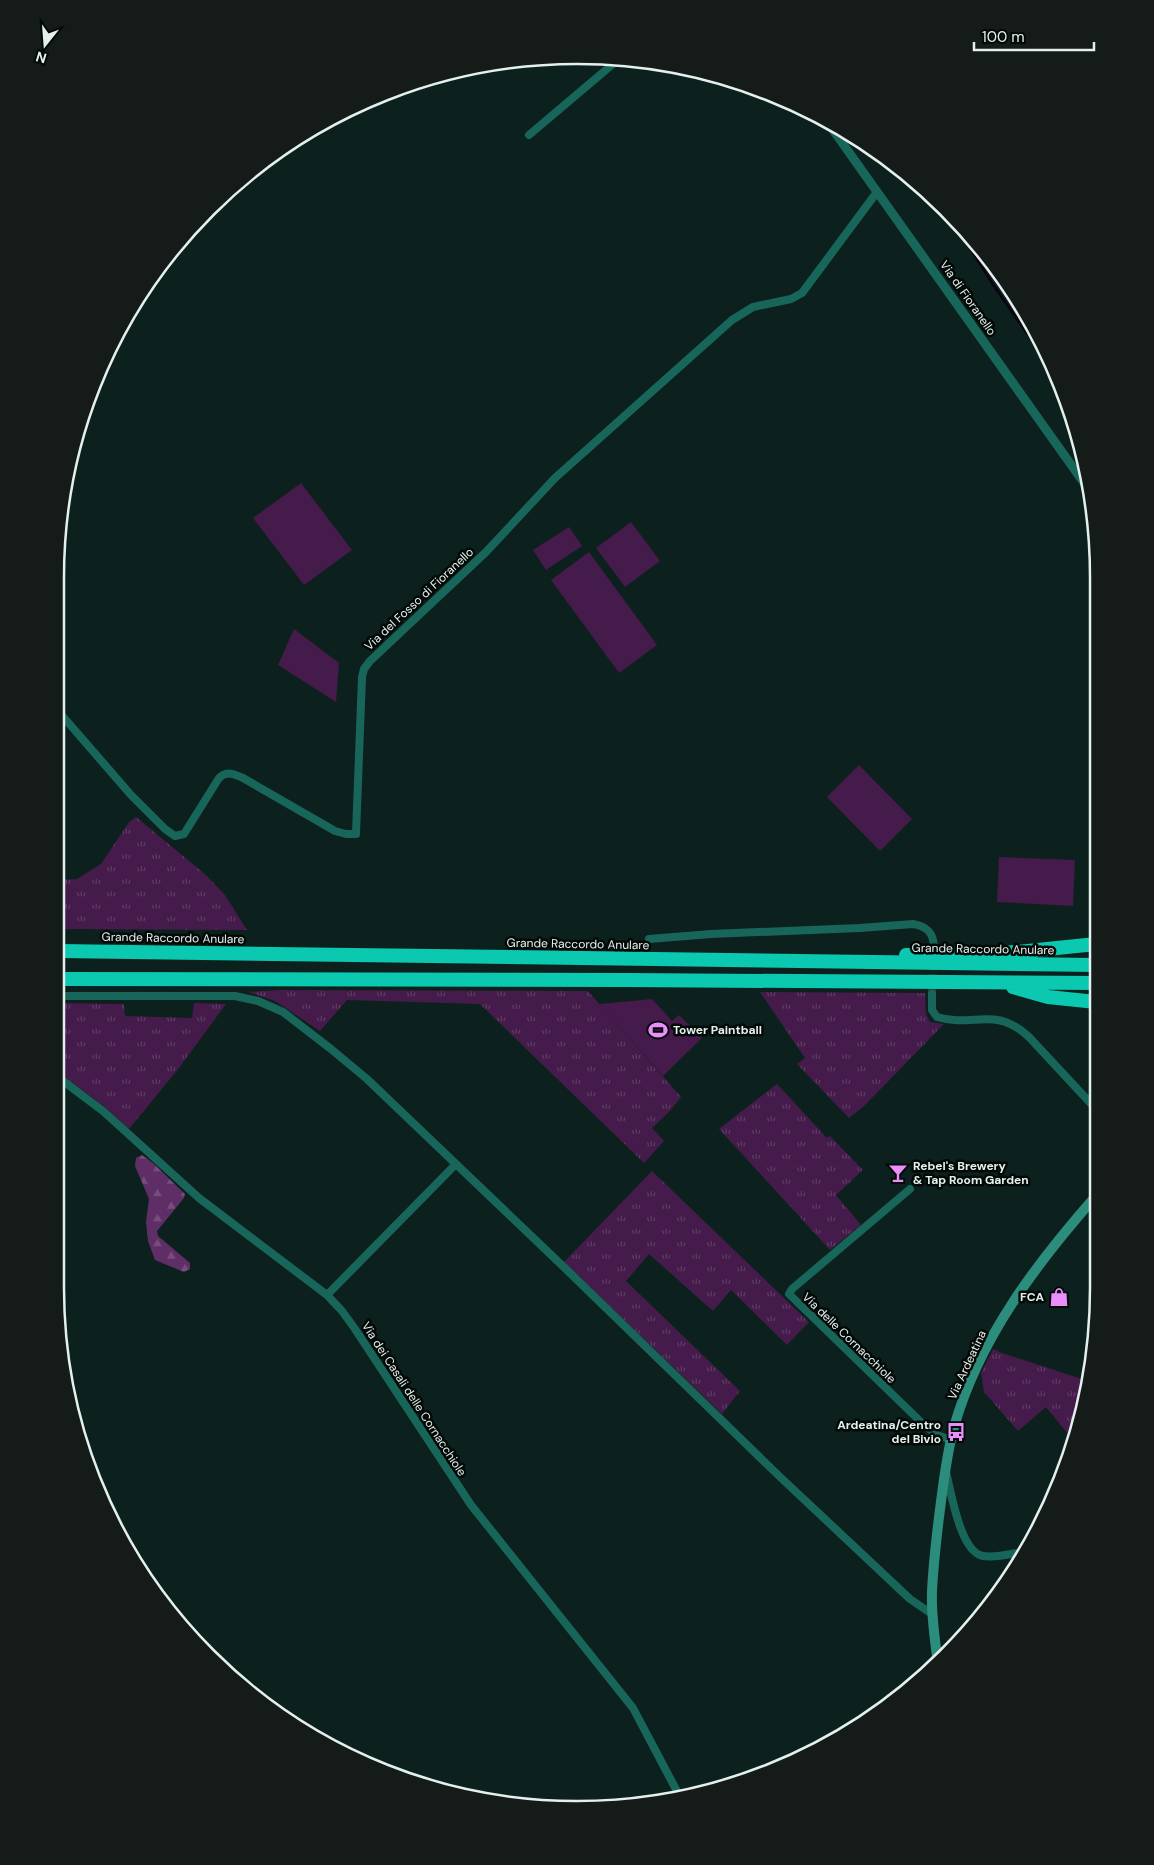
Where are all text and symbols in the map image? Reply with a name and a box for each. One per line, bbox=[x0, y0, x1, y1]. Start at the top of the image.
north arrow bbox=[20, 20, 70, 70]
scale bar bbox=[974, 20, 1094, 52]
text: 100 m bbox=[982, 27, 1025, 47]
text: N bbox=[34, 47, 49, 68]
street label: Via di Fioranello bbox=[936, 257, 1000, 339]
street label: Via del Fosso di Fioranello bbox=[361, 544, 477, 654]
street label: Grande Raccordo Anulare bbox=[101, 929, 245, 947]
street label: Grande Raccordo Anulare bbox=[506, 935, 650, 953]
street label: Grande Raccordo Anulare bbox=[911, 940, 1055, 958]
sports icon: Tower Paintball bbox=[647, 1019, 669, 1041]
place label: Tower Paintball bbox=[673, 1022, 762, 1038]
place label: Rebel's Brewery & Tap Room Garden bbox=[913, 1158, 1029, 1188]
bar icon: Rebel's Brewery & Tap Room Garden bbox=[887, 1162, 909, 1184]
shop icon: FCA bbox=[1048, 1286, 1070, 1308]
street label: Via delle Cornacchiole bbox=[799, 1289, 899, 1387]
place label: FCA bbox=[1020, 1289, 1044, 1305]
street label: Via dei Casali delle Cornacchiole bbox=[358, 1319, 470, 1479]
street label: Via Ardeatina bbox=[944, 1328, 990, 1402]
place label: Ardeatina/Centro del Bivio bbox=[837, 1417, 941, 1447]
bus stop icon: Ardeatina/Centro del Bivio bbox=[945, 1421, 967, 1443]

